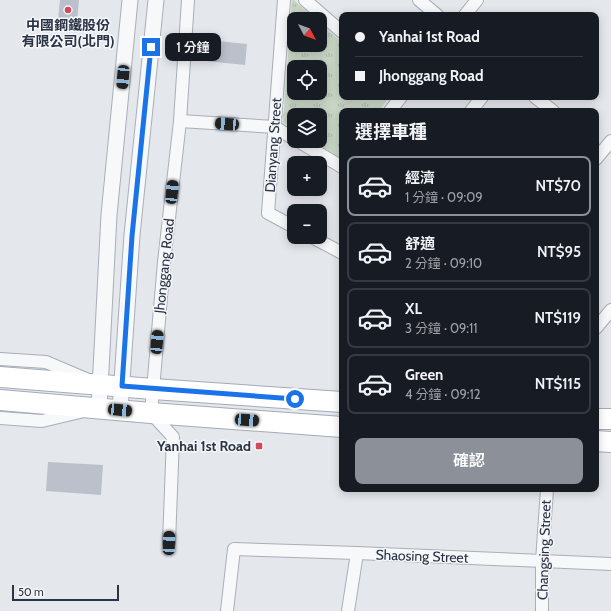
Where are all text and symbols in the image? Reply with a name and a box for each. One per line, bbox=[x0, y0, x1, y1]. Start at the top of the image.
marker: 中國鋼鐵股份 有限公司(北門) bbox=[63, 5, 73, 15]
north arrow bbox=[287, 12, 327, 52]
map controls bbox=[287, 12, 327, 244]
place label: 中國鋼鐵股份 有限公司(北門) bbox=[21, 16, 115, 50]
text: Yanhai 1st Road bbox=[379, 28, 480, 46]
callout: 1 分鐘 bbox=[165, 33, 221, 61]
route end bbox=[142, 38, 160, 56]
text: 1 分鐘 bbox=[176, 39, 210, 55]
button: locate bbox=[287, 60, 327, 100]
car bbox=[116, 65, 130, 89]
text: Jhonggang Road bbox=[379, 67, 484, 85]
street label: Dianyang Street bbox=[261, 97, 285, 193]
button: layers bbox=[287, 108, 327, 148]
car bbox=[215, 117, 239, 131]
text: 選擇車種 bbox=[355, 121, 427, 143]
button: + bbox=[287, 156, 327, 196]
icon: car bbox=[357, 168, 393, 204]
text: 經濟 bbox=[405, 169, 435, 187]
text: NT$70 bbox=[535, 177, 581, 195]
car bbox=[165, 179, 179, 205]
text: 1 分鐘 · 09:09 bbox=[405, 189, 483, 205]
button: − bbox=[287, 204, 327, 244]
street label: Jhonggang Road bbox=[150, 218, 178, 315]
icon: car bbox=[357, 234, 393, 270]
text: 舒適 bbox=[405, 235, 435, 253]
text: NT$95 bbox=[537, 243, 581, 261]
text: 2 分鐘 · 09:10 bbox=[405, 255, 482, 271]
icon: car bbox=[357, 300, 393, 336]
text: XL bbox=[405, 300, 422, 318]
text: NT$119 bbox=[534, 309, 581, 327]
text: 3 分鐘 · 09:11 bbox=[405, 320, 478, 336]
car bbox=[150, 330, 164, 354]
icon: car bbox=[357, 366, 393, 402]
text: Green bbox=[405, 366, 443, 384]
text: NT$115 bbox=[535, 375, 581, 393]
text: 4 分鐘 · 09:12 bbox=[405, 386, 481, 402]
route start bbox=[286, 390, 304, 408]
car bbox=[108, 403, 132, 417]
car bbox=[235, 413, 259, 427]
place label: Yanhai 1st Road bbox=[156, 437, 251, 455]
button: 確認 bbox=[355, 438, 583, 484]
marker: Yanhai 1st Road bbox=[254, 441, 264, 451]
street label: Changsing Street bbox=[533, 499, 555, 600]
car bbox=[163, 531, 175, 555]
street label: Shaosing Street bbox=[375, 545, 469, 567]
scale bar bbox=[12, 583, 119, 602]
text: 50 m bbox=[18, 585, 44, 599]

